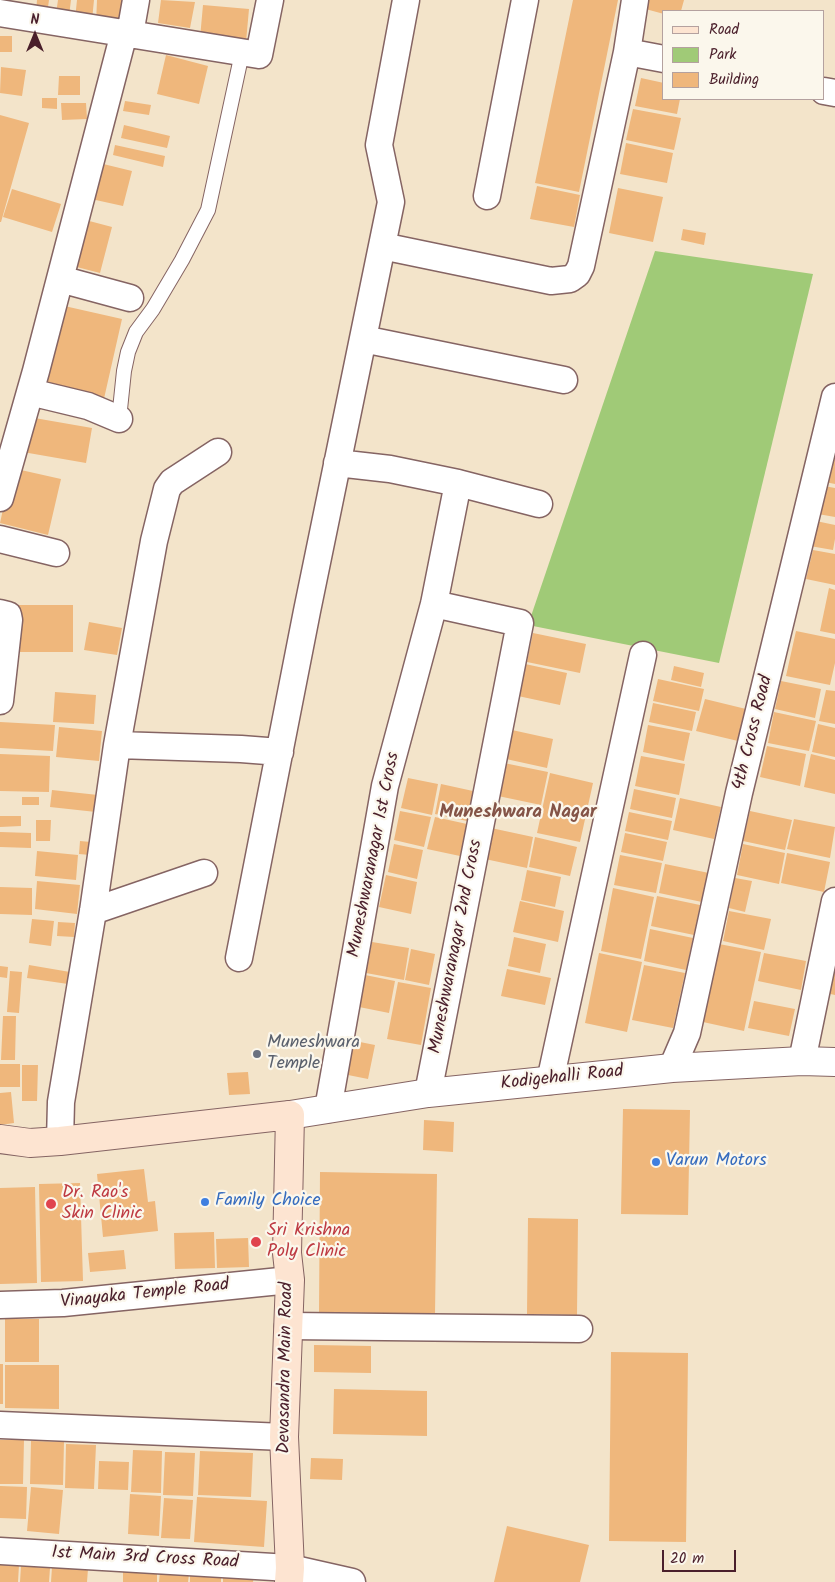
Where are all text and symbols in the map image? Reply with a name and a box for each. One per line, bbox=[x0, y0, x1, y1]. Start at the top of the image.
text: N bbox=[31, 9, 39, 31]
north arrow bbox=[10, 10, 60, 60]
legend bbox=[662, 10, 825, 100]
text: Road bbox=[709, 18, 739, 42]
text: Park bbox=[709, 43, 736, 67]
text: Building bbox=[709, 68, 759, 92]
street label: 4th Cross Road bbox=[729, 673, 779, 793]
street label: Muneshwaranagar 1st Cross bbox=[344, 750, 406, 960]
district label: Muneshwara Nagar bbox=[439, 803, 597, 825]
street label: Muneshwaranagar 2nd Cross bbox=[426, 838, 488, 1056]
place label: Muneshwara Temple bbox=[267, 1033, 360, 1076]
marker: Muneshwara Temple bbox=[251, 1048, 263, 1060]
street label: Kodigehalli Road bbox=[500, 1062, 624, 1096]
place label: Varun Motors bbox=[666, 1151, 767, 1173]
marker: Varun Motors bbox=[650, 1156, 662, 1168]
place label: Dr. Rao's Skin Clinic bbox=[62, 1183, 142, 1226]
place label: Family Choice bbox=[215, 1191, 321, 1213]
marker: Family Choice bbox=[199, 1196, 211, 1208]
marker: Dr. Rao's Skin Clinic bbox=[44, 1197, 58, 1211]
place label: Sri Krishna Poly Clinic bbox=[267, 1221, 350, 1264]
marker: Sri Krishna Poly Clinic bbox=[249, 1235, 263, 1249]
street label: Vinayaka Temple Road bbox=[60, 1275, 230, 1315]
street label: Devasandra Main Road bbox=[275, 1282, 299, 1454]
scale bar bbox=[665, 1540, 739, 1572]
street label: 1st Main 3rd Cross Road bbox=[51, 1543, 239, 1575]
text: 20 m bbox=[670, 1547, 704, 1571]

